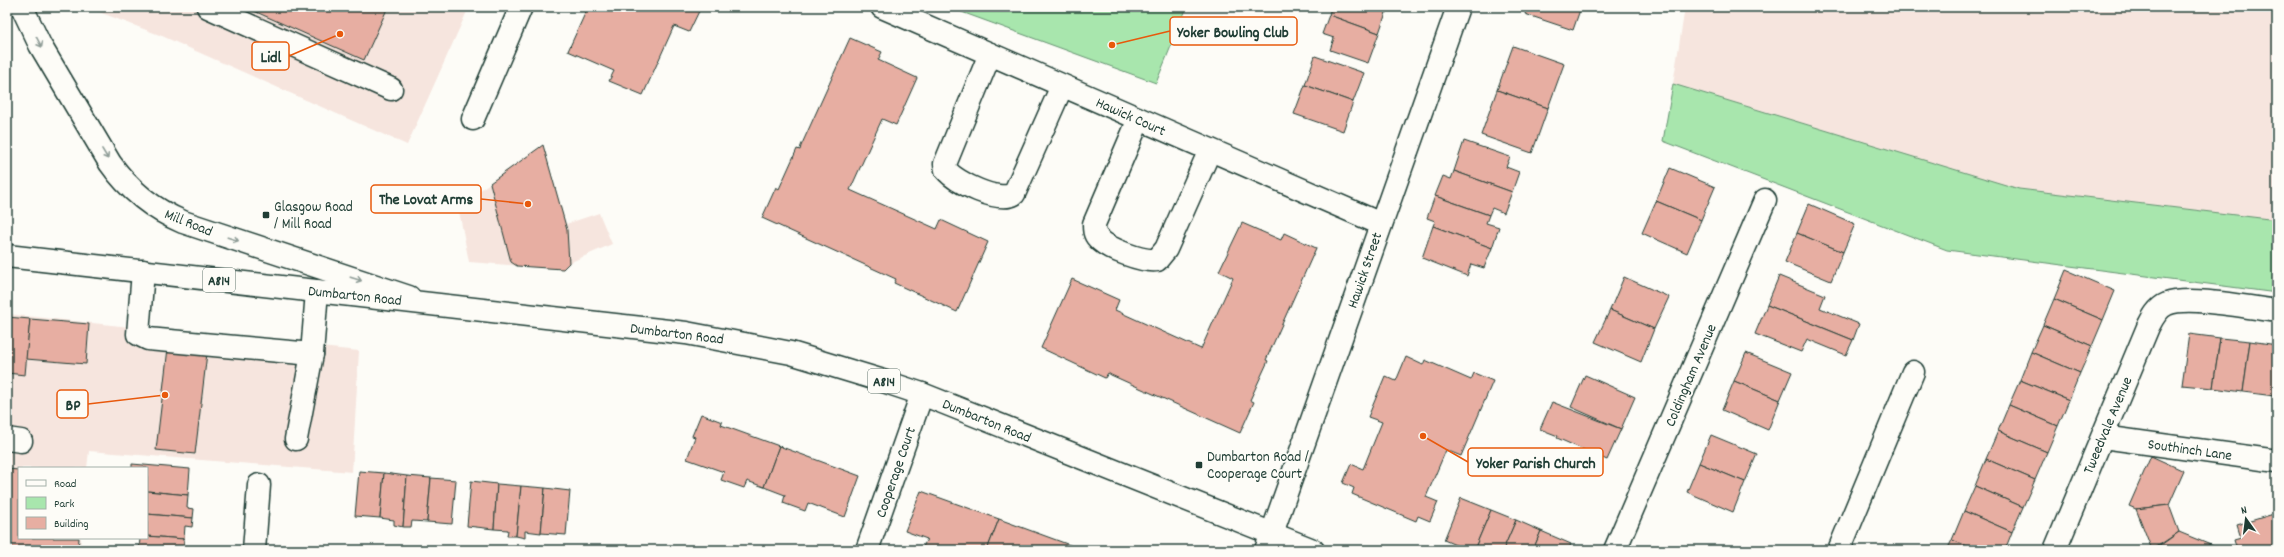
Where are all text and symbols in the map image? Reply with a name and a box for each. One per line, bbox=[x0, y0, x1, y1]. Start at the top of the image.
callout: Yoker Bowling Club bbox=[1170, 17, 1297, 45]
text: Yoker Bowling Club bbox=[1176, 22, 1289, 45]
one-way arrow bbox=[35, 36, 43, 48]
callout: Lidl bbox=[252, 42, 289, 70]
text: Lidl bbox=[261, 47, 282, 70]
street label: Hawick Court bbox=[1092, 93, 1169, 143]
one-way arrow bbox=[102, 148, 110, 160]
callout: The Lovat Arms bbox=[371, 185, 481, 213]
text: The Lovat Arms bbox=[379, 189, 473, 212]
place label: Glasgow Road / Mill Road bbox=[274, 197, 353, 236]
street label: Mill Road bbox=[161, 204, 216, 243]
marker: Glasgow Road / Mill Road bbox=[261, 210, 271, 220]
street label: Hawick Street bbox=[1343, 229, 1389, 312]
one-way arrow bbox=[226, 235, 238, 243]
road number: A814 bbox=[203, 268, 235, 292]
one-way arrow bbox=[350, 276, 363, 283]
street label: Dumbarton Road bbox=[307, 281, 403, 313]
street label: Dumbarton Road bbox=[629, 318, 725, 352]
street label: Coldingham Avenue bbox=[1660, 321, 1724, 431]
road number: A814 bbox=[868, 369, 900, 393]
street label: Tweedvale Avenue bbox=[2078, 373, 2139, 478]
callout: BP bbox=[57, 390, 88, 418]
street label: Dumbarton Road bbox=[938, 394, 1034, 450]
text: BP bbox=[66, 395, 81, 418]
street label: Cooperage Court bbox=[871, 424, 923, 521]
street label: Southinch Lane bbox=[2146, 434, 2234, 468]
place label: Dumbarton Road / Cooperage Court bbox=[1207, 447, 1309, 486]
callout: Yoker Parish Church bbox=[1468, 448, 1603, 476]
text: Yoker Parish Church bbox=[1475, 453, 1596, 476]
marker: Dumbarton Road / Cooperage Court bbox=[1194, 460, 1204, 470]
legend bbox=[18, 467, 148, 539]
text: Road bbox=[54, 476, 76, 493]
text: Park bbox=[54, 496, 75, 513]
north arrow bbox=[2226, 499, 2266, 539]
text: N bbox=[2239, 503, 2249, 520]
text: Building bbox=[54, 516, 89, 533]

